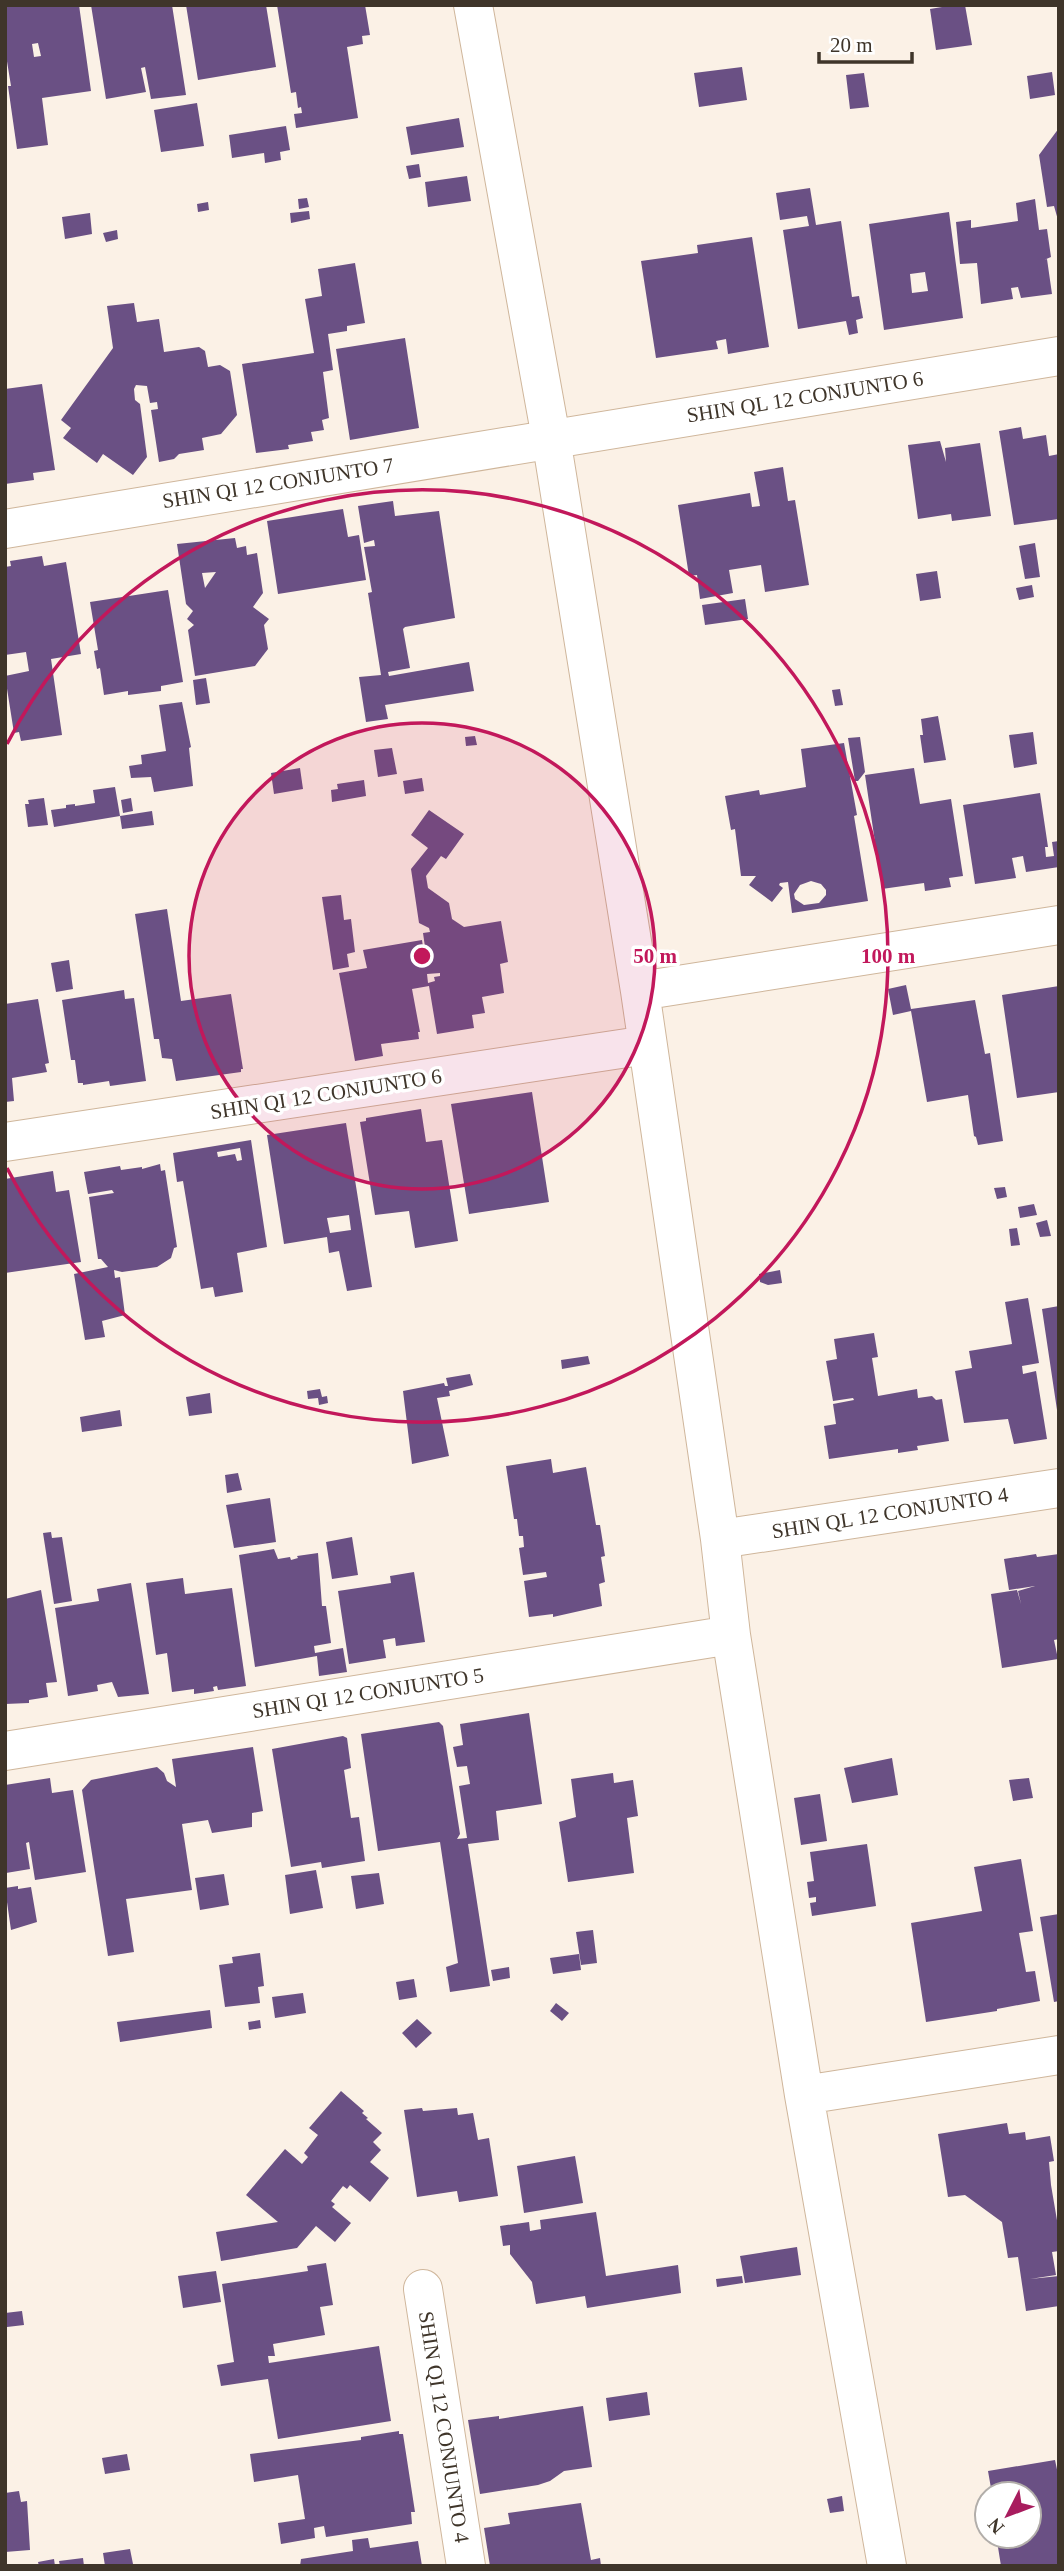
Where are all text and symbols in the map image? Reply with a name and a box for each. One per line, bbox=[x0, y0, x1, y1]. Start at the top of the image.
scale bar bbox=[819, 21, 912, 65]
text: 20 m bbox=[830, 33, 873, 57]
street label: SHIN QL 12 CONJUNTO 6 bbox=[685, 366, 925, 428]
street label: SHIN QI 12 CONJUNTO 7 bbox=[161, 453, 395, 513]
centre of rings bbox=[410, 944, 434, 968]
text: 50 m bbox=[633, 944, 677, 968]
text: 100 m bbox=[861, 944, 916, 968]
street label: SHIN QI 12 CONJUNTO 6 bbox=[209, 1064, 443, 1124]
street label: SHIN QL 12 CONJUNTO 4 bbox=[770, 1482, 1010, 1544]
street label: SHIN QI 12 CONJUNTO 5 bbox=[251, 1663, 485, 1723]
street label: SHIN QI 12 CONJUNTO 4 bbox=[414, 2310, 474, 2545]
north arrow bbox=[973, 2480, 1043, 2550]
text: N bbox=[983, 2514, 1008, 2538]

